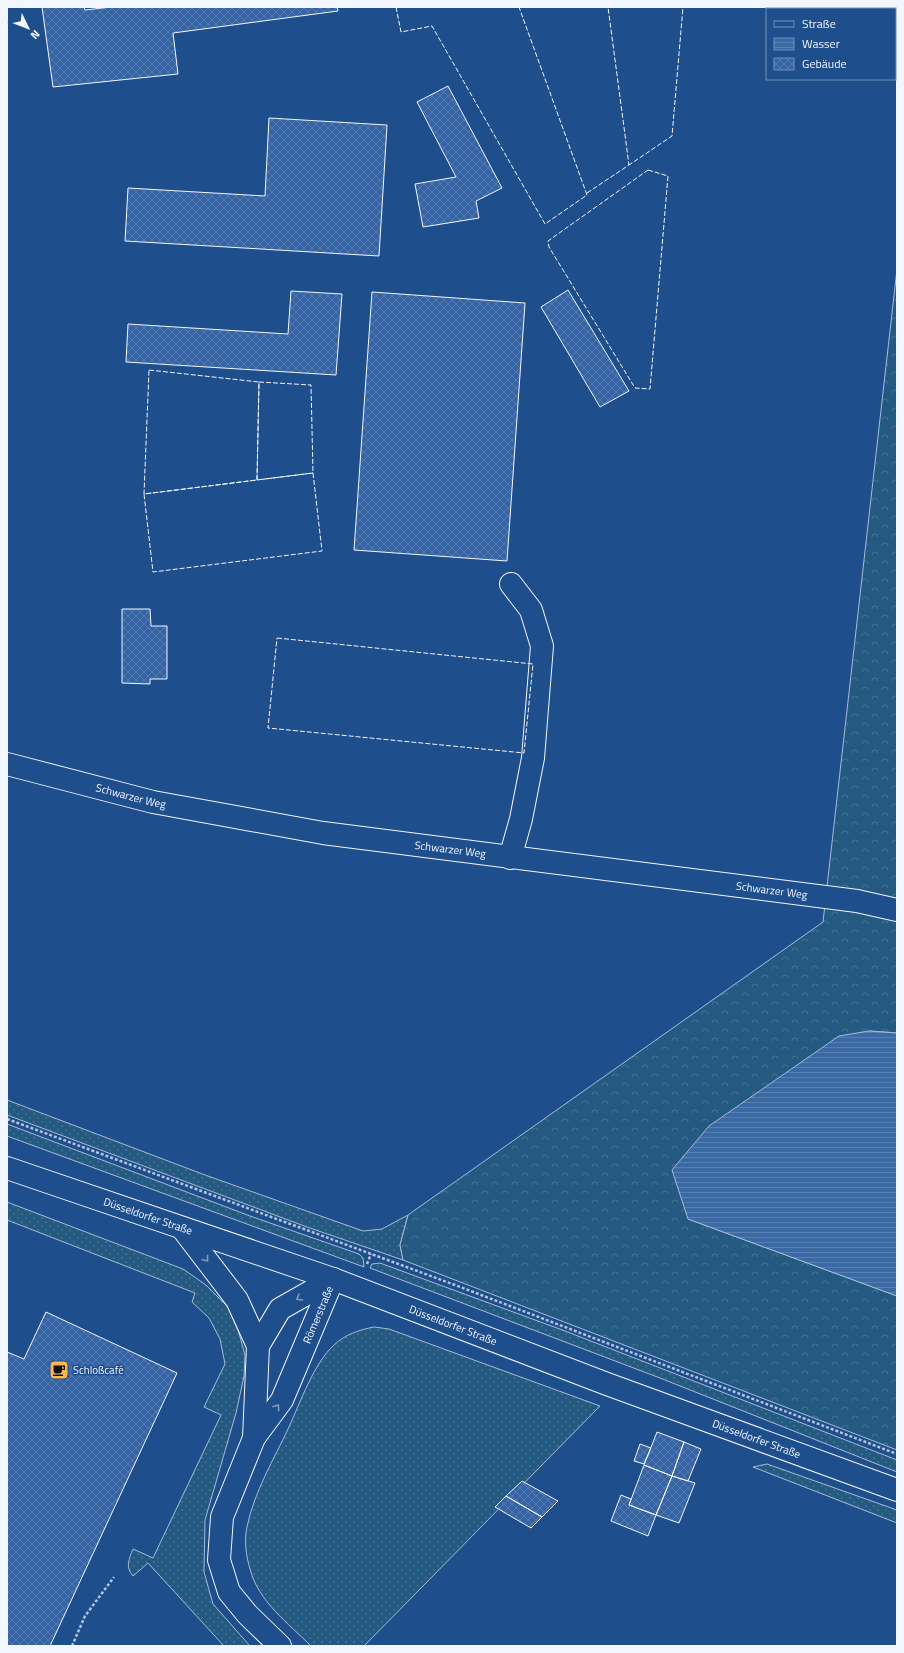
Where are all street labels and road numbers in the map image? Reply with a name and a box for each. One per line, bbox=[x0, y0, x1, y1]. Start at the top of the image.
street label: Schwarzer Weg bbox=[94, 779, 168, 812]
street label: Schwarzer Weg bbox=[414, 837, 487, 862]
street label: Schwarzer Weg bbox=[735, 878, 809, 903]
street label: Düsseldorfer Straße bbox=[101, 1193, 195, 1239]
street label: Römerstraße bbox=[299, 1283, 337, 1346]
street label: Düsseldorfer Straße bbox=[407, 1301, 500, 1349]
street label: Düsseldorfer Straße bbox=[710, 1415, 803, 1462]

